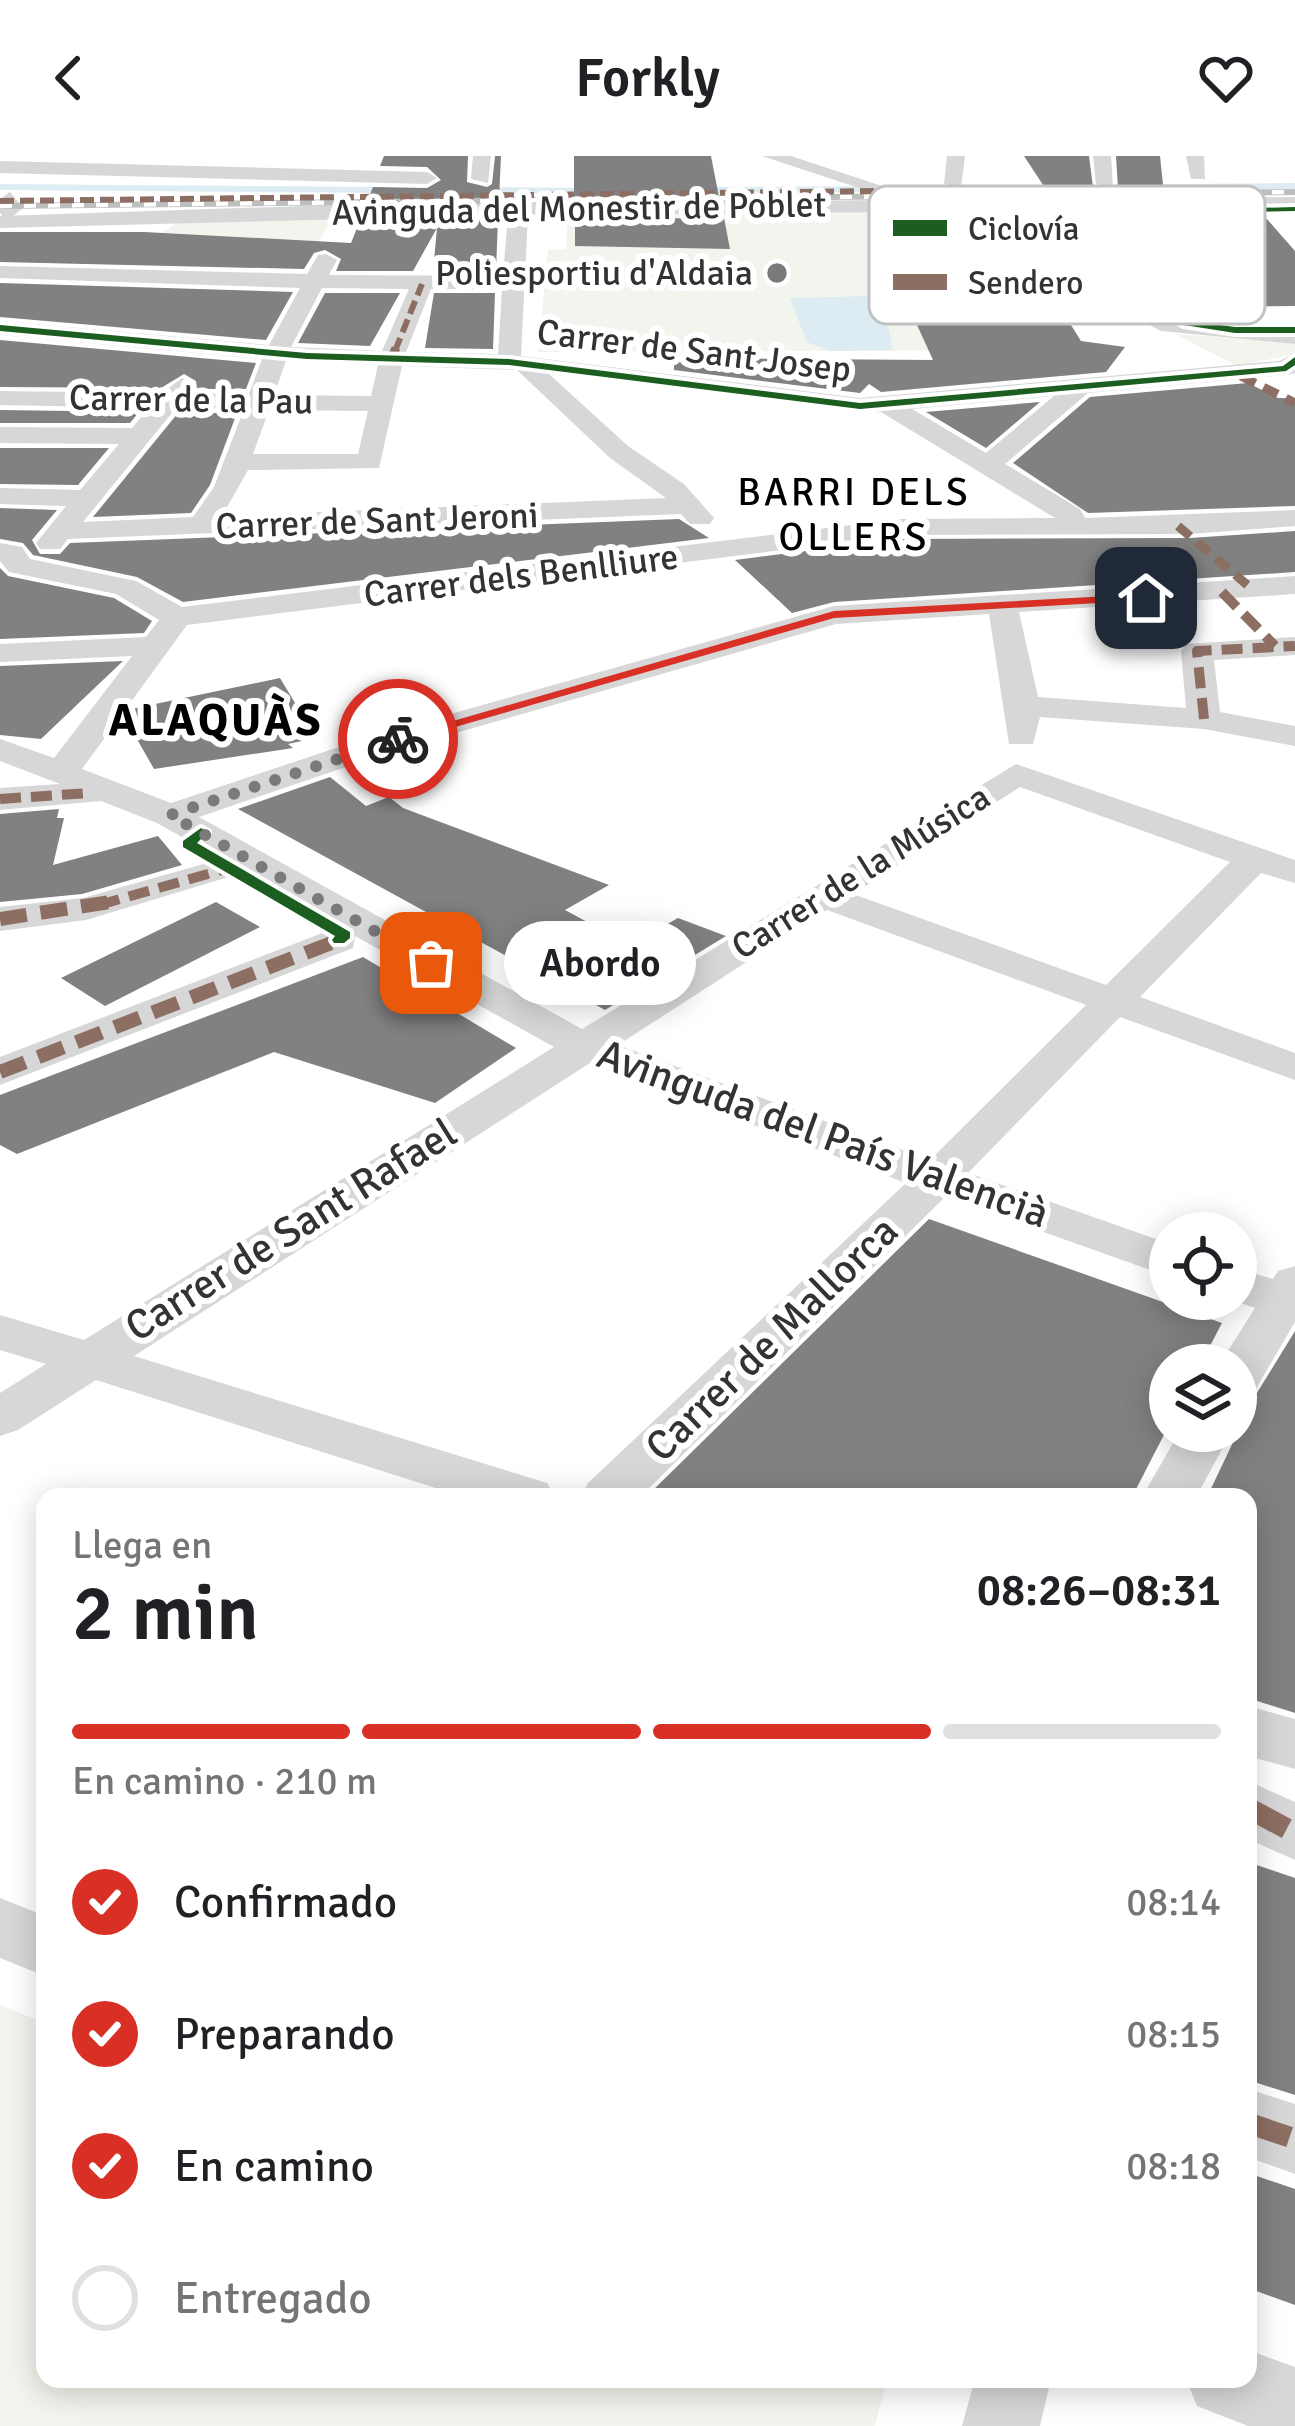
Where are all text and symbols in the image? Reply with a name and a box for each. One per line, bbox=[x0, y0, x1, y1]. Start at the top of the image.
icon: back bbox=[36, 45, 102, 111]
text: Forkly bbox=[575, 45, 720, 112]
icon: heart bbox=[1193, 45, 1259, 111]
street label: Avinguda del Monestir de Poblet bbox=[332, 182, 826, 236]
legend bbox=[869, 186, 1265, 324]
text: Ciclovía bbox=[968, 209, 1079, 250]
place label: Poliesportiu d'Aldaia bbox=[435, 251, 753, 296]
marker: Poliesportiu d'Aldaia bbox=[764, 260, 790, 286]
text: Sendero bbox=[968, 263, 1084, 304]
street label: Carrer de Sant Josep bbox=[534, 309, 854, 393]
street label: Carrer de la Pau bbox=[69, 375, 313, 425]
district label: BARRI DELS OLLERS bbox=[737, 468, 971, 561]
street label: Carrer de Sant Jeroni bbox=[215, 493, 539, 549]
street label: Carrer dels Benlliure bbox=[361, 534, 681, 618]
pin bbox=[1095, 547, 1197, 649]
icon: home bbox=[1113, 565, 1179, 631]
courier bbox=[338, 679, 458, 799]
district label: ALAQUÀS bbox=[109, 692, 323, 748]
icon: bike bbox=[365, 706, 431, 772]
street label: Carrer de la Música bbox=[724, 774, 998, 970]
pin bbox=[380, 912, 482, 1014]
callout: Abordo bbox=[503, 921, 695, 1005]
icon: bag bbox=[398, 930, 464, 996]
text: Abordo bbox=[539, 939, 661, 987]
street label: Avinguda del País Valencià bbox=[590, 1029, 1056, 1239]
street label: Carrer de Sant Rafael bbox=[116, 1107, 466, 1353]
street label: Carrer de Mallorca bbox=[635, 1206, 909, 1472]
map controls bbox=[1149, 1212, 1257, 1452]
button: locate bbox=[1149, 1212, 1257, 1320]
button: layers bbox=[1149, 1344, 1257, 1452]
text: Llega en bbox=[72, 1521, 212, 1569]
text: 08:26–08:31 bbox=[977, 1563, 1221, 1618]
text: 2 min bbox=[72, 1566, 259, 1662]
text: En camino · 210 m bbox=[72, 1757, 377, 1805]
icon: check bbox=[72, 1869, 138, 1935]
text: Confirmado bbox=[174, 1875, 397, 1930]
text: 08:14 bbox=[1126, 1878, 1221, 1926]
icon: check bbox=[72, 2001, 138, 2067]
text: Preparando bbox=[174, 2007, 395, 2062]
text: 08:15 bbox=[1126, 2010, 1221, 2058]
icon: check bbox=[72, 2133, 138, 2199]
text: En camino bbox=[174, 2139, 374, 2194]
text: 08:18 bbox=[1126, 2142, 1221, 2190]
text: Entregado bbox=[174, 2271, 372, 2326]

